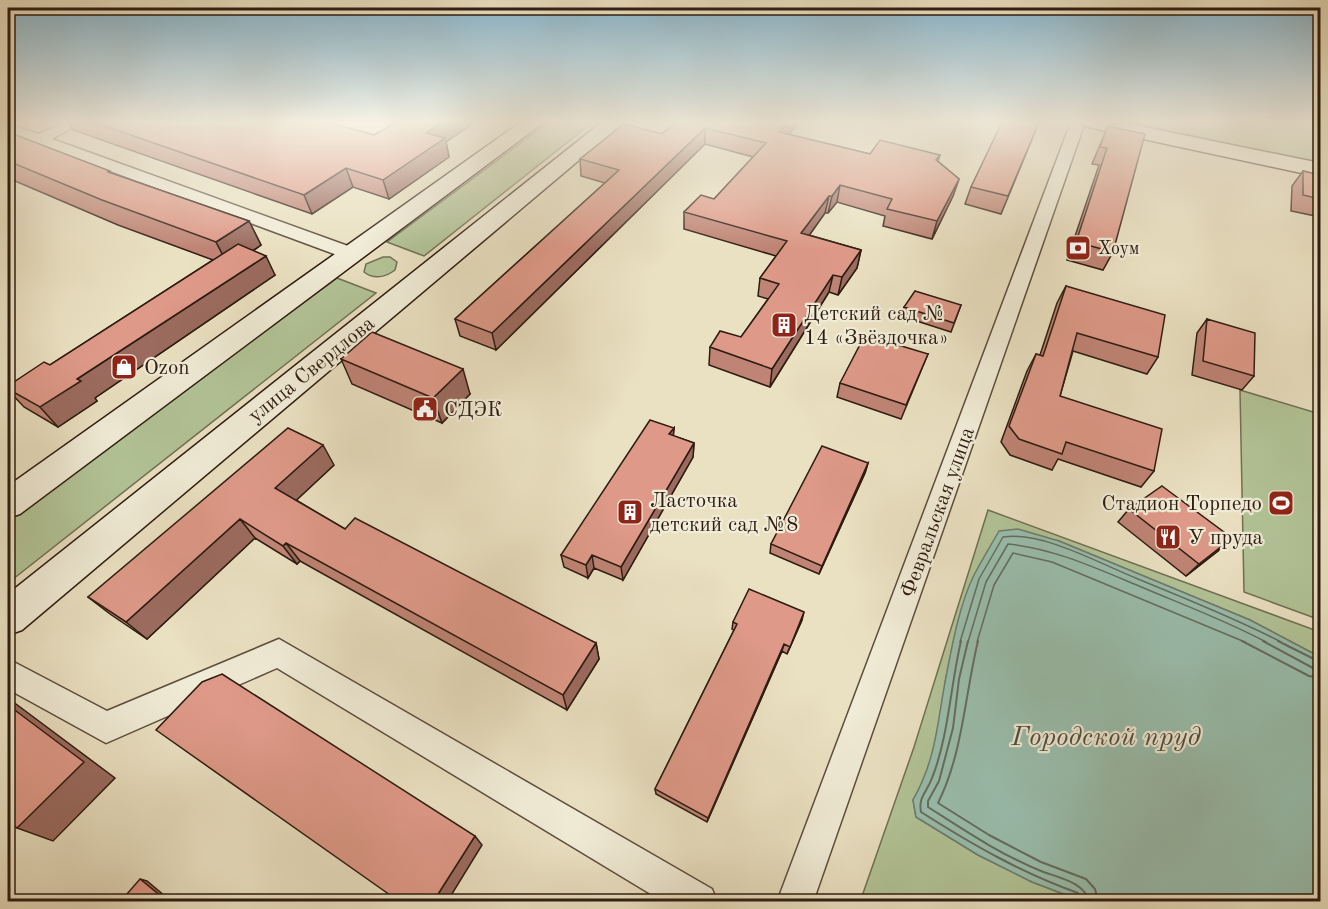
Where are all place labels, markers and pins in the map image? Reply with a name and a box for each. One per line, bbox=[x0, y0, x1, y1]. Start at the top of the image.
bank icon: Хоум bbox=[1063, 233, 1093, 263]
place label: Хоум bbox=[1098, 240, 1139, 258]
place label: Детский сад № 14 «Звёздочка» bbox=[804, 304, 948, 349]
building icon: Детский сад № 14 «Звёздочка» bbox=[769, 310, 799, 340]
shop icon: Ozon bbox=[109, 352, 139, 382]
place label: Ozon bbox=[144, 358, 190, 379]
public building icon: СДЭК bbox=[410, 394, 440, 424]
place label: СДЭК bbox=[444, 400, 502, 421]
sports icon: Стадион Торпедо bbox=[1266, 488, 1296, 518]
place label: Ласточка детский сад №8 bbox=[650, 491, 798, 536]
place label: Стадион Торпедо bbox=[1102, 494, 1262, 515]
building icon: Ласточка детский сад №8 bbox=[615, 497, 645, 527]
restaurant icon: У пруда bbox=[1153, 522, 1183, 552]
place label: У пруда bbox=[1188, 528, 1263, 549]

